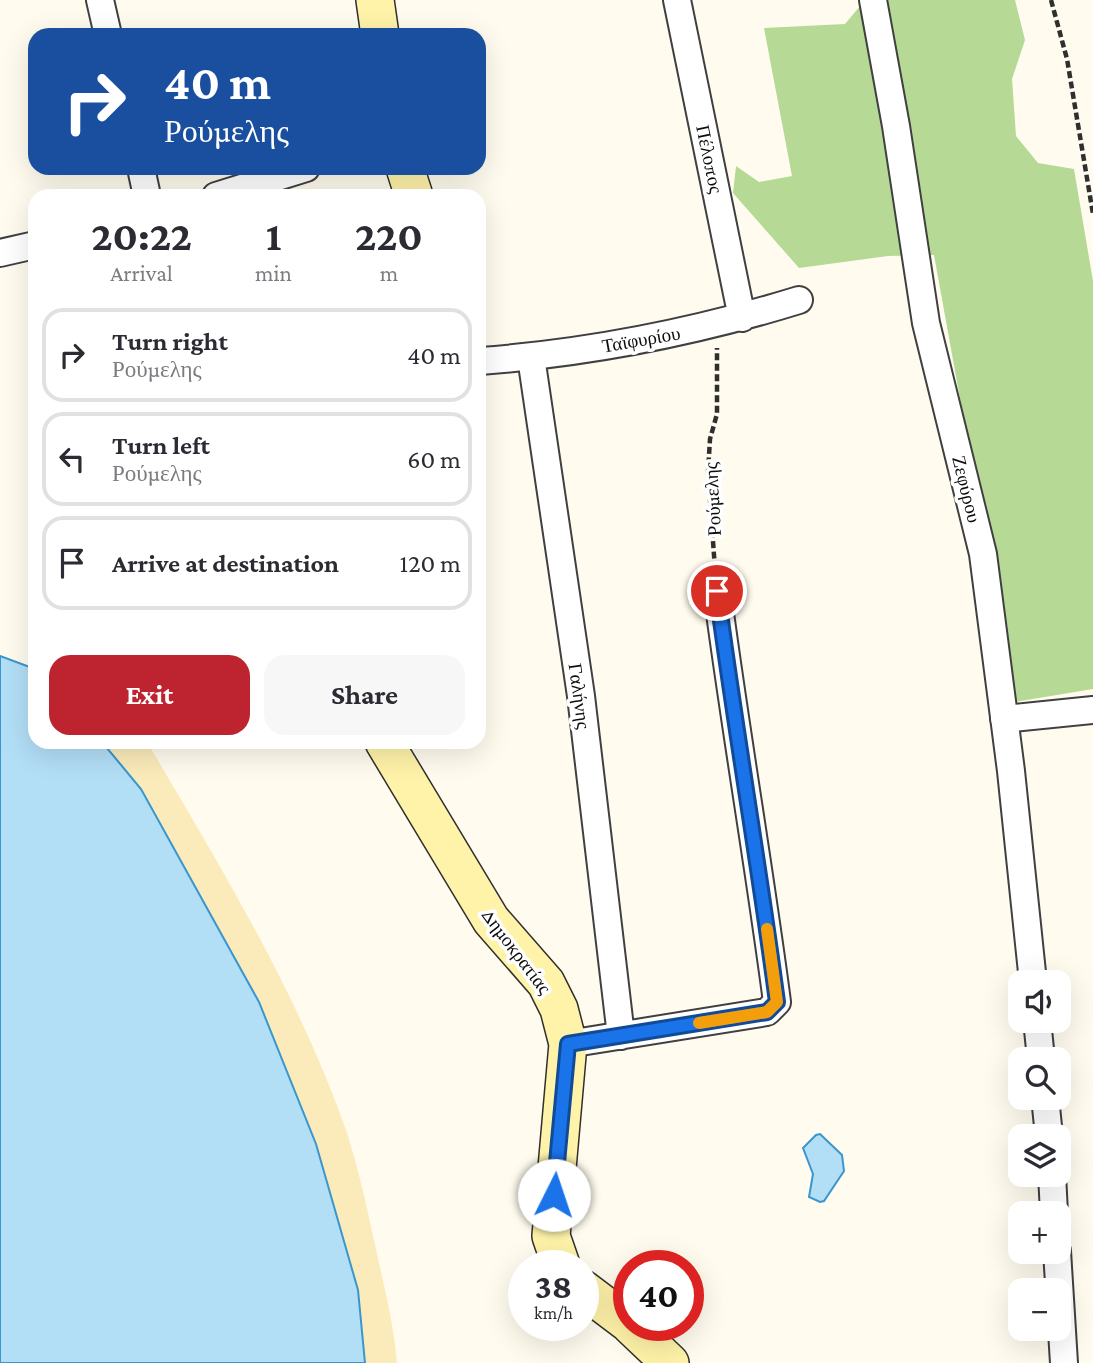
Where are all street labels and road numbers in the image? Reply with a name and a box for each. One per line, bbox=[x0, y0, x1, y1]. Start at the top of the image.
street label: Πέλοπος bbox=[692, 123, 727, 196]
street label: Ταϊφυρίου bbox=[600, 322, 682, 357]
street label: Ζεφύρου bbox=[948, 453, 985, 525]
street label: Ρούμελης bbox=[700, 461, 725, 537]
street label: Γαλήνης bbox=[565, 662, 595, 731]
street label: Δημοκρατίας bbox=[478, 905, 556, 998]

